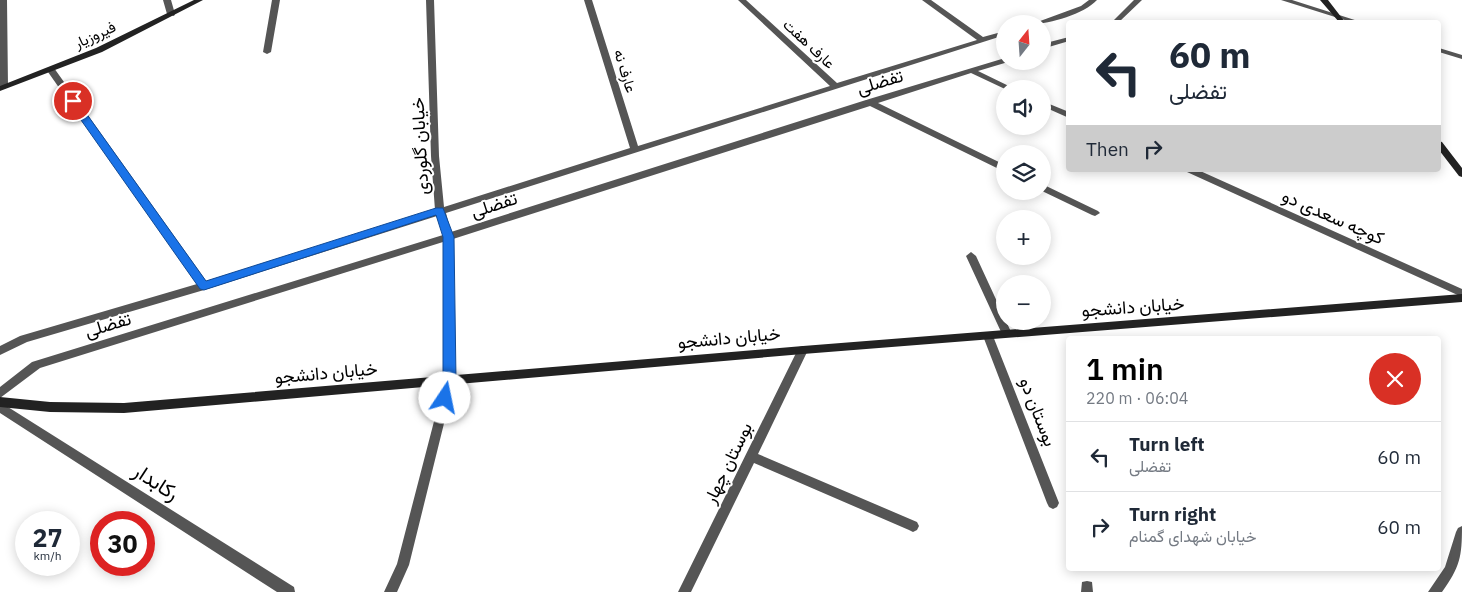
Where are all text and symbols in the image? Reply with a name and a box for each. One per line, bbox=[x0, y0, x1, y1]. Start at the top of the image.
street label: عارف هفت bbox=[779, 15, 839, 73]
north arrow bbox=[996, 15, 1051, 70]
map controls bbox=[996, 15, 1051, 330]
street label: فیروزیار bbox=[70, 17, 119, 53]
text: 60 m bbox=[1169, 32, 1251, 78]
icon: left bbox=[1086, 40, 1151, 105]
street label: عارف نه bbox=[610, 47, 641, 95]
street label: تفضلی bbox=[854, 64, 906, 99]
text: تفضلی bbox=[1169, 76, 1227, 105]
pin bbox=[52, 80, 94, 122]
button: sound bbox=[996, 80, 1051, 135]
icon: arrive bbox=[59, 87, 87, 115]
street label: خیابان گلوردی bbox=[405, 97, 434, 195]
icon: right bbox=[1139, 135, 1167, 163]
text: Then bbox=[1086, 137, 1129, 161]
button: layers bbox=[996, 145, 1051, 200]
street label: کوچه سعدی دو bbox=[1278, 184, 1388, 250]
street label: تفضلی bbox=[468, 186, 520, 223]
button: + bbox=[996, 210, 1051, 265]
button: − bbox=[996, 275, 1051, 330]
street label: خیابان دانشجو bbox=[1081, 291, 1185, 322]
street label: تفضلی bbox=[82, 307, 134, 342]
street label: خیابان دانشجو bbox=[677, 322, 781, 353]
text: 1 min bbox=[1086, 349, 1164, 388]
button: close bbox=[1369, 353, 1421, 405]
street label: خیابان دانشجو bbox=[274, 357, 378, 388]
position arrow bbox=[418, 371, 470, 423]
street label: بوستان دو bbox=[1015, 374, 1062, 450]
text: 220 m · 06:04 bbox=[1086, 388, 1188, 408]
street label: بوستان چهار bbox=[698, 418, 758, 508]
text: Turn left bbox=[1129, 432, 1205, 456]
icon: left bbox=[1086, 443, 1114, 471]
text: 60 m bbox=[1377, 445, 1421, 469]
street label: رکابدار bbox=[127, 455, 185, 506]
text: تفضلی bbox=[1129, 456, 1171, 476]
text: Turn right bbox=[1129, 502, 1216, 526]
speed limit sign: 30 bbox=[90, 511, 155, 576]
icon: right bbox=[1086, 513, 1114, 541]
text: 60 m bbox=[1377, 515, 1421, 539]
text: 27 bbox=[32, 521, 63, 554]
text: خیابان شهدای گمنام bbox=[1129, 526, 1256, 546]
text: km/h bbox=[33, 548, 62, 563]

